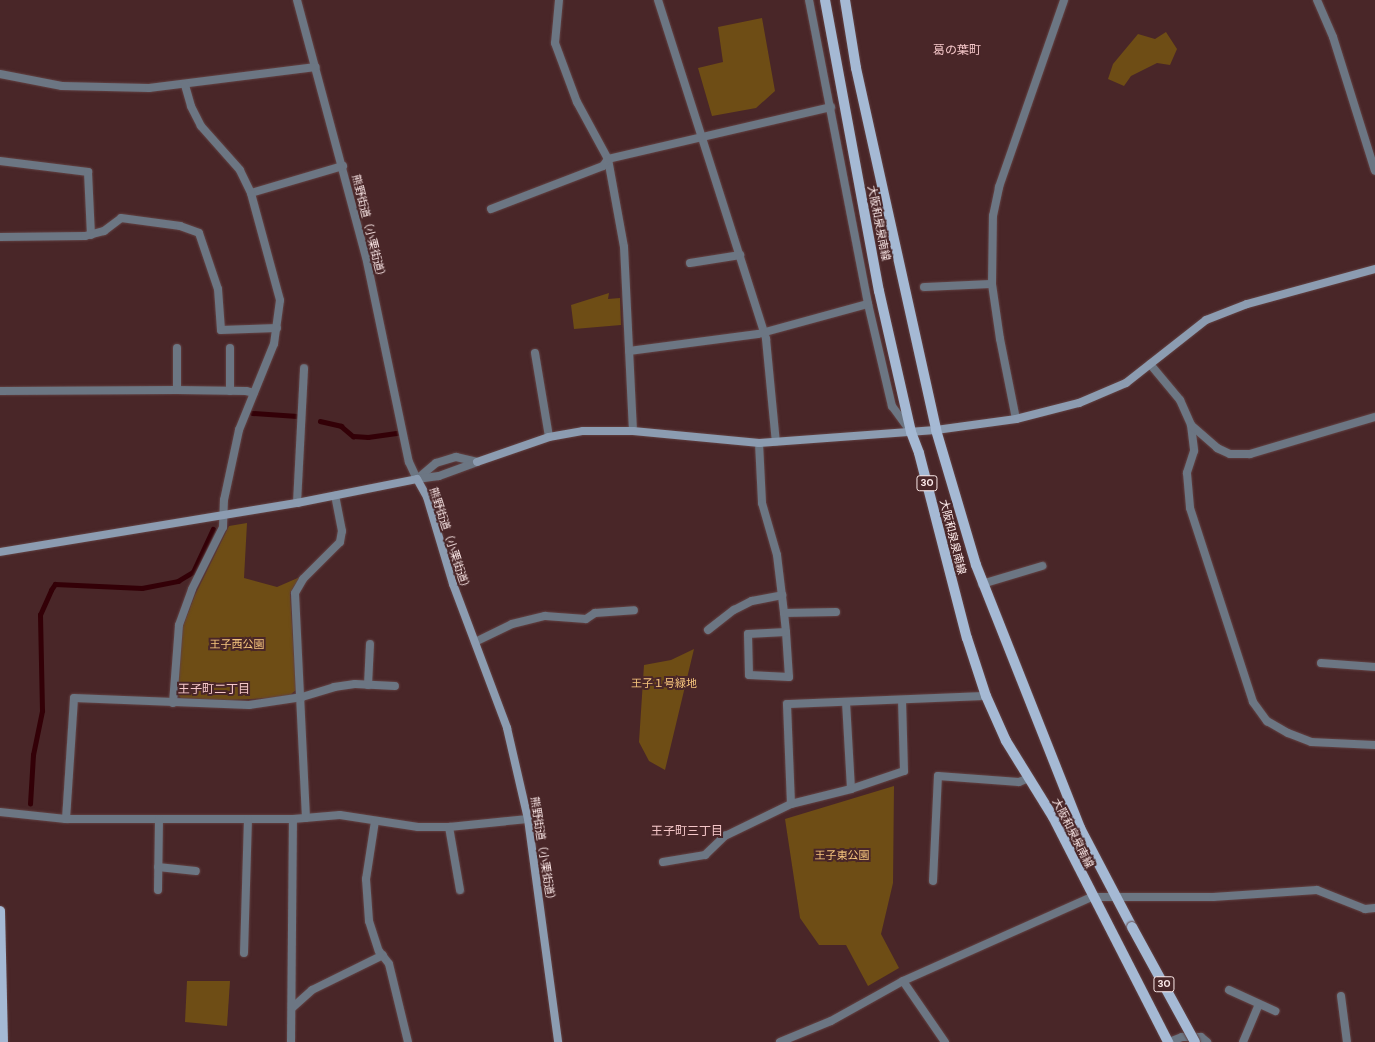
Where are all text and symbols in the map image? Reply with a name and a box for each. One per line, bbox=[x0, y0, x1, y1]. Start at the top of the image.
district label: 葛の葉町 bbox=[933, 44, 981, 58]
street label: 熊野街道（小栗街道） bbox=[349, 173, 389, 283]
street label: 大阪和泉泉南線 bbox=[865, 184, 893, 262]
road number: 30 bbox=[916, 475, 938, 491]
street label: 熊野街道（小栗街道） bbox=[427, 486, 473, 594]
street label: 大阪和泉泉南線 bbox=[937, 498, 969, 576]
park label: 王子西公園 bbox=[210, 637, 264, 651]
park label: 王子１号緑地 bbox=[631, 676, 697, 690]
district label: 王子町二丁目 bbox=[178, 683, 250, 697]
street label: 熊野街道（小栗街道） bbox=[528, 796, 558, 906]
street label: 大阪和泉泉南線 bbox=[1050, 796, 1096, 870]
district label: 王子町三丁目 bbox=[651, 825, 723, 839]
park label: 王子東公園 bbox=[815, 848, 869, 862]
road number: 30 bbox=[1153, 976, 1175, 992]

